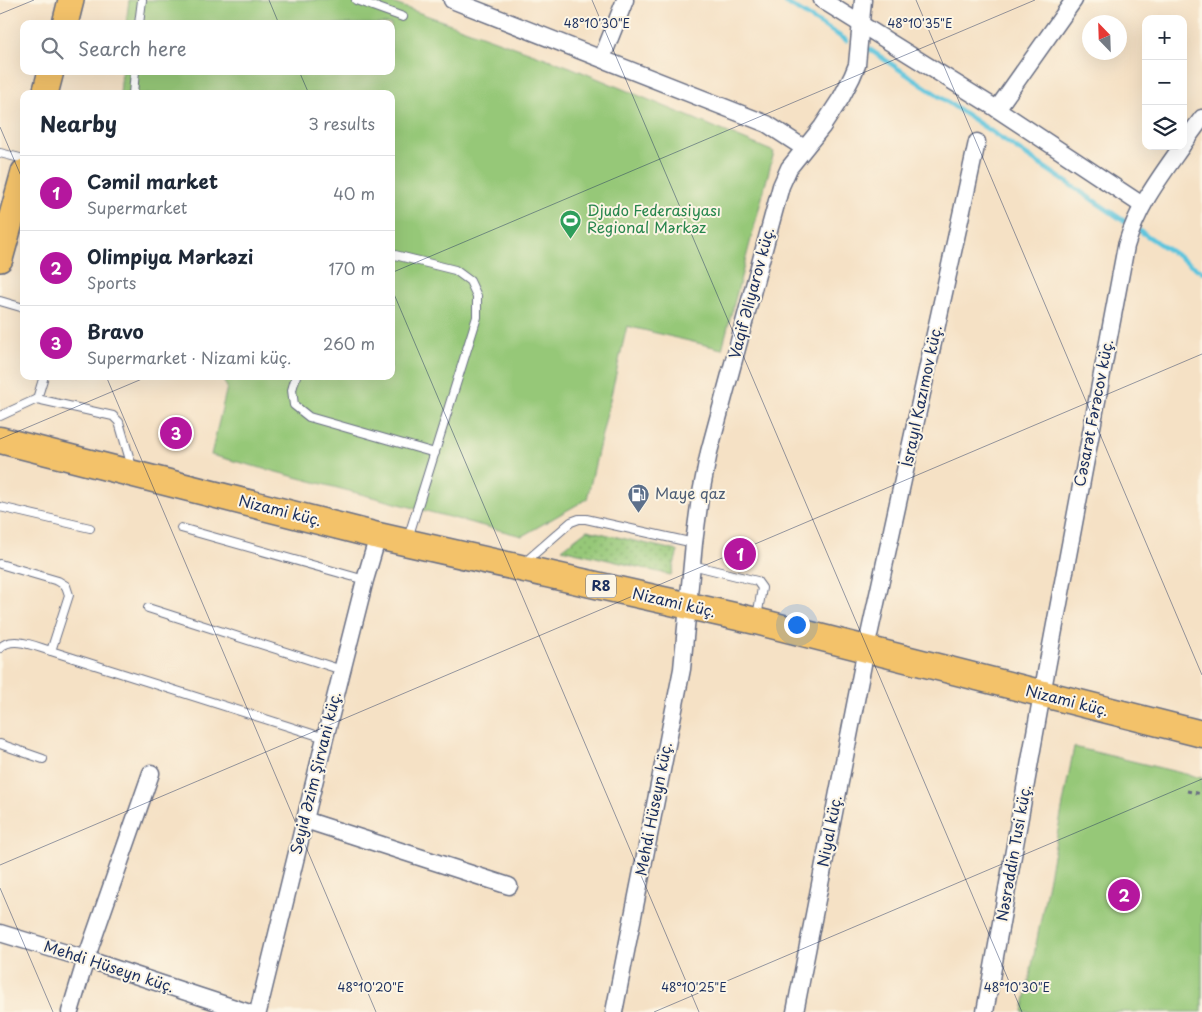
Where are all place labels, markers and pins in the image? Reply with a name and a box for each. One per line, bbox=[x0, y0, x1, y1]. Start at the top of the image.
place label: Djudo Federasiyası Regional Mərkəz bbox=[587, 198, 721, 238]
sports icon: Djudo Federasiyası Regional Mərkəz bbox=[559, 208, 583, 239]
pin: 3 bbox=[160, 414, 192, 452]
place label: Maye qaz bbox=[655, 481, 725, 504]
fuel station icon: Maye qaz bbox=[627, 482, 651, 513]
pin: 1 bbox=[724, 535, 756, 573]
pin: 2 bbox=[1108, 876, 1140, 914]

